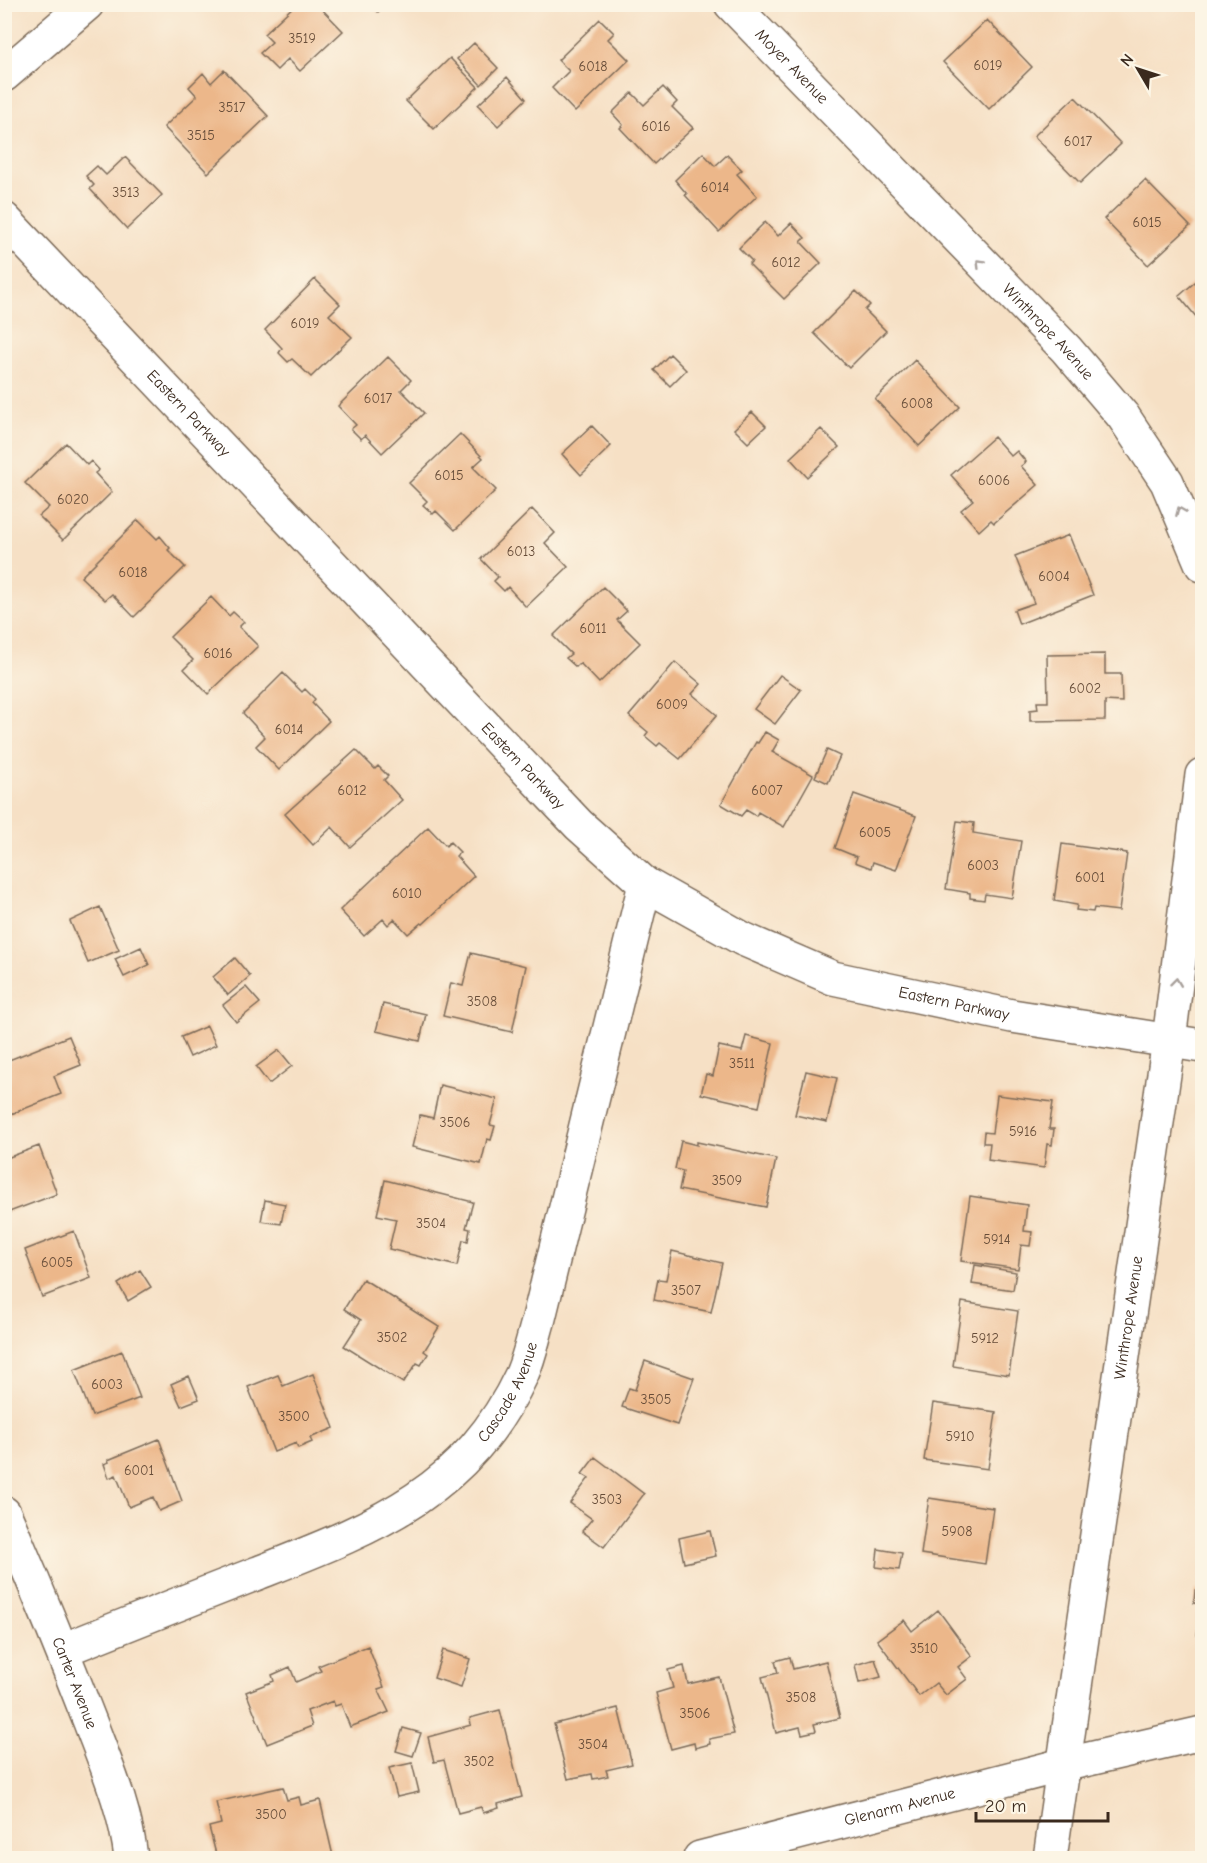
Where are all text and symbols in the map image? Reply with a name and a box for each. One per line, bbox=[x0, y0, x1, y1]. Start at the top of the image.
street label: Moyer Avenue bbox=[751, 25, 832, 108]
house number: 3519 bbox=[288, 30, 316, 47]
north arrow bbox=[1108, 39, 1168, 99]
text: N bbox=[1117, 50, 1137, 70]
house number: 6019 bbox=[973, 57, 1003, 74]
house number: 6018 bbox=[579, 58, 607, 75]
house number: 3517 bbox=[219, 99, 246, 116]
house number: 6016 bbox=[641, 118, 671, 135]
house number: 3515 bbox=[187, 127, 215, 144]
house number: 6017 bbox=[1064, 133, 1093, 150]
house number: 6014 bbox=[701, 179, 729, 196]
house number: 3513 bbox=[112, 184, 140, 201]
house number: 6015 bbox=[1132, 214, 1162, 231]
house number: 6012 bbox=[772, 254, 800, 271]
one-way arrow bbox=[976, 259, 987, 269]
street label: Winthrope Avenue bbox=[999, 280, 1097, 383]
house number: 6019 bbox=[290, 315, 320, 332]
street label: Eastern Parkway bbox=[143, 366, 234, 461]
house number: 6017 bbox=[364, 390, 393, 407]
house number: 6008 bbox=[901, 395, 933, 412]
house number: 6015 bbox=[434, 467, 464, 484]
house number: 6006 bbox=[978, 472, 1010, 489]
house number: 6020 bbox=[57, 491, 89, 508]
one-way arrow bbox=[1175, 506, 1187, 517]
house number: 6013 bbox=[507, 543, 535, 560]
house number: 6018 bbox=[119, 564, 147, 581]
house number: 6004 bbox=[1038, 568, 1070, 585]
house number: 6011 bbox=[579, 620, 607, 637]
house number: 6016 bbox=[203, 645, 233, 662]
house number: 6002 bbox=[1069, 680, 1101, 697]
house number: 6009 bbox=[656, 696, 688, 713]
street label: Eastern Parkway bbox=[478, 719, 569, 814]
house number: 6014 bbox=[275, 721, 303, 738]
house number: 6012 bbox=[338, 782, 366, 799]
house number: 6007 bbox=[751, 782, 783, 799]
house number: 6005 bbox=[859, 824, 891, 841]
house number: 6003 bbox=[967, 857, 999, 874]
house number: 6001 bbox=[1075, 869, 1105, 886]
house number: 6010 bbox=[392, 885, 422, 902]
one-way arrow bbox=[1170, 978, 1182, 987]
street label: Eastern Parkway bbox=[897, 983, 1012, 1024]
house number: 3508 bbox=[467, 993, 497, 1010]
house number: 3511 bbox=[729, 1055, 755, 1072]
house number: 3506 bbox=[440, 1114, 470, 1131]
house number: 5916 bbox=[1009, 1123, 1037, 1140]
house number: 3509 bbox=[712, 1172, 742, 1189]
house number: 3504 bbox=[416, 1215, 446, 1232]
house number: 5914 bbox=[983, 1231, 1011, 1248]
house number: 6005 bbox=[41, 1254, 73, 1271]
street label: Winthrope Avenue bbox=[1111, 1255, 1146, 1381]
house number: 3507 bbox=[671, 1282, 701, 1299]
house number: 3502 bbox=[377, 1329, 407, 1346]
house number: 5912 bbox=[971, 1330, 999, 1347]
street label: Cascade Avenue bbox=[474, 1340, 541, 1446]
house number: 6003 bbox=[91, 1376, 123, 1393]
house number: 3505 bbox=[641, 1391, 671, 1408]
house number: 3500 bbox=[278, 1408, 310, 1425]
house number: 5910 bbox=[945, 1428, 975, 1445]
house number: 6001 bbox=[124, 1462, 154, 1479]
house number: 3503 bbox=[592, 1491, 622, 1508]
house number: 5908 bbox=[942, 1523, 972, 1540]
street label: Carter Avenue bbox=[48, 1634, 101, 1731]
house number: 3510 bbox=[910, 1640, 938, 1657]
house number: 3508 bbox=[786, 1689, 816, 1706]
house number: 3506 bbox=[680, 1705, 710, 1722]
house number: 3504 bbox=[578, 1736, 608, 1753]
house number: 3502 bbox=[464, 1753, 494, 1770]
street label: Glenarm Avenue bbox=[842, 1784, 957, 1830]
scale bar bbox=[976, 1785, 1108, 1823]
text: 20 m bbox=[985, 1796, 1026, 1817]
house number: 3500 bbox=[255, 1806, 287, 1823]

